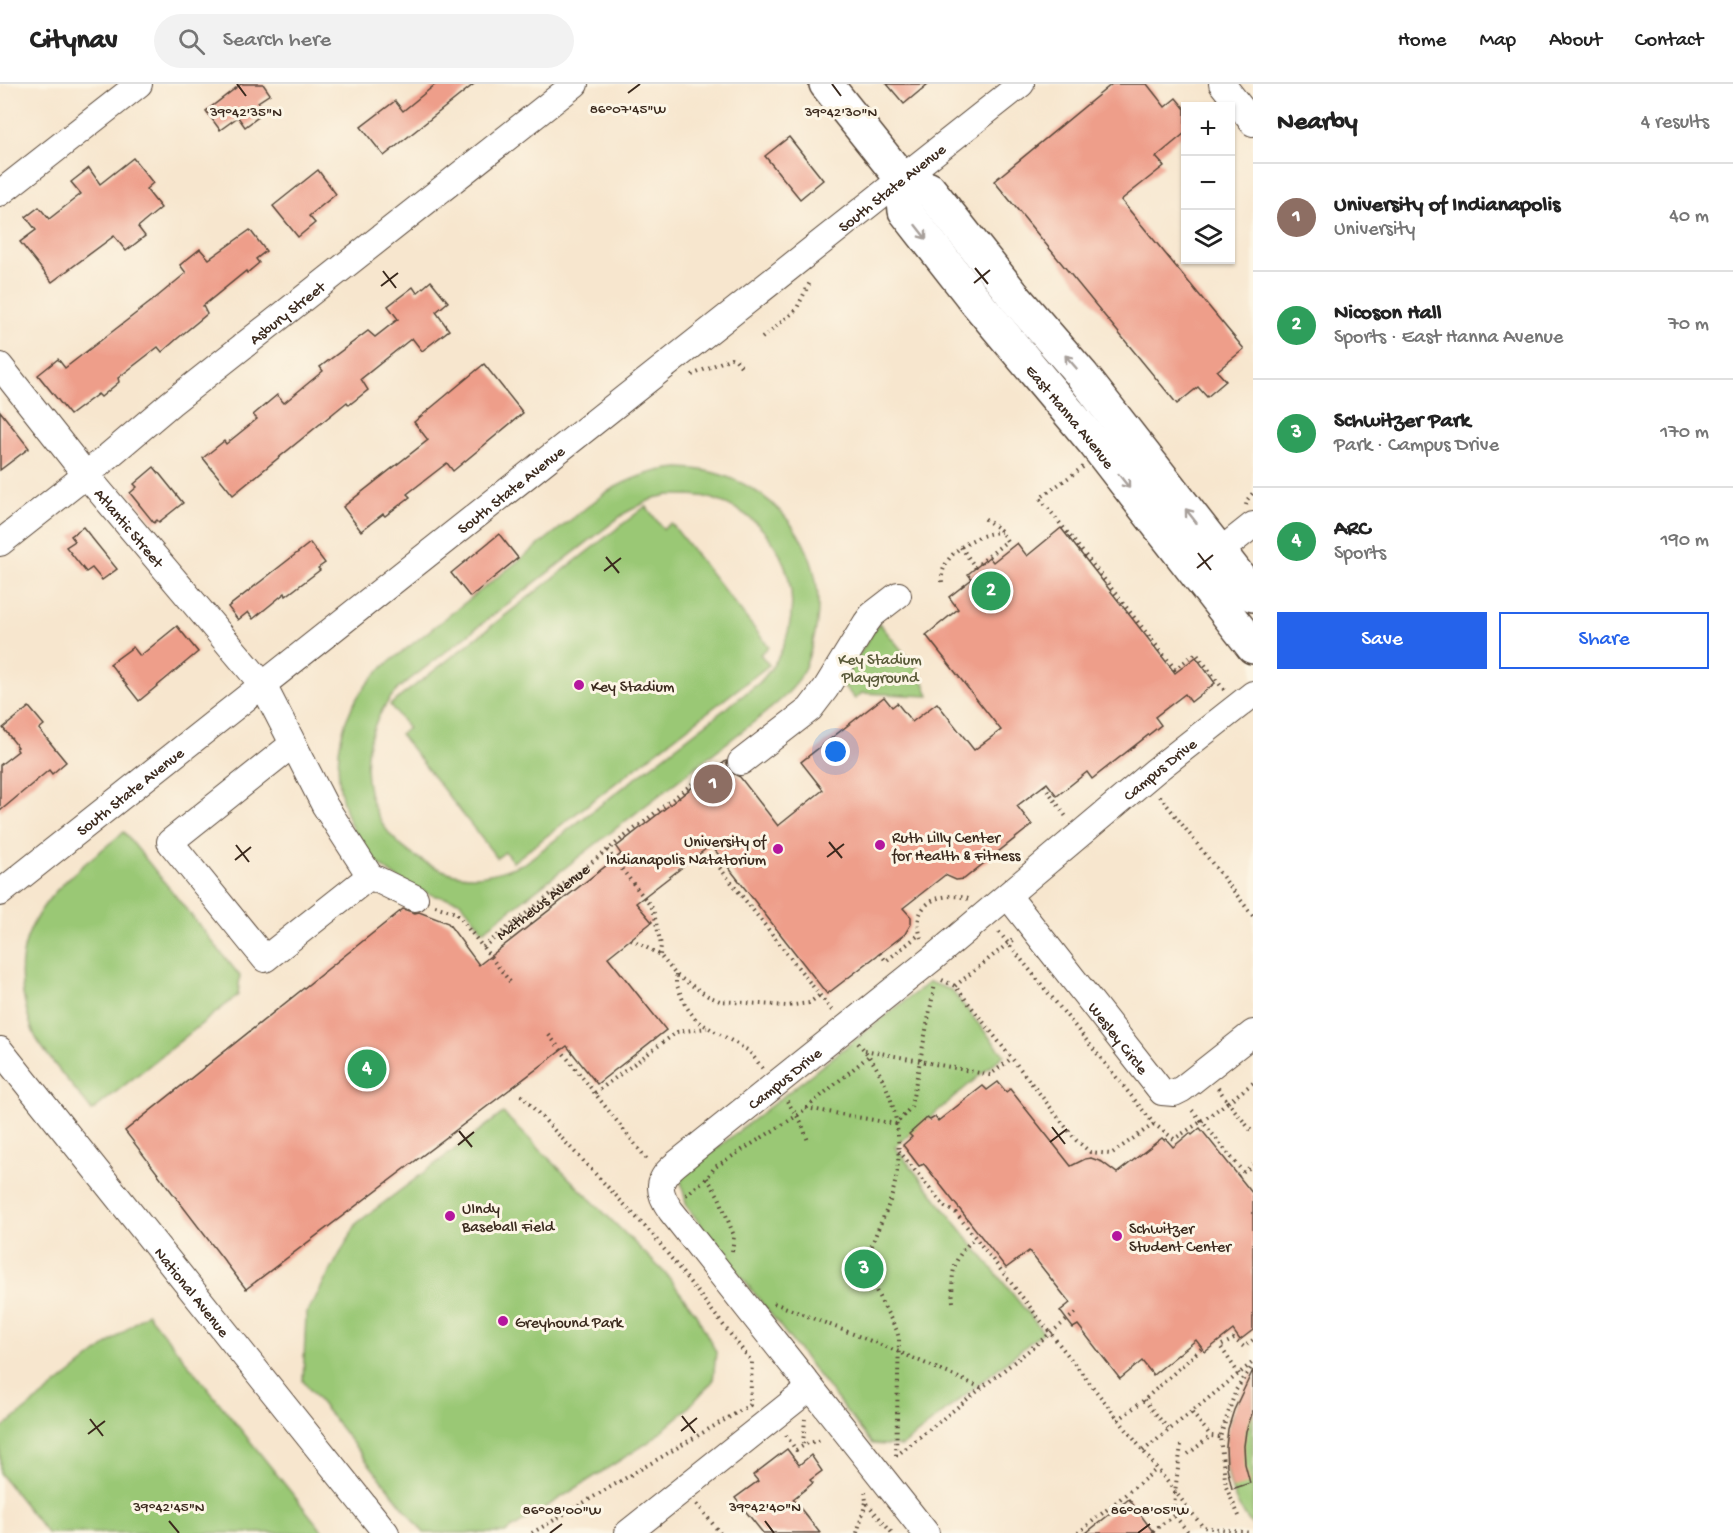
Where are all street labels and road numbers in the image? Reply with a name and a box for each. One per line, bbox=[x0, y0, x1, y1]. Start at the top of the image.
street label: South State Avenue bbox=[836, 141, 951, 238]
street label: Asbury Street bbox=[247, 278, 331, 350]
street label: East Hanna Avenue bbox=[1020, 362, 1117, 474]
street label: South State Avenue bbox=[455, 443, 571, 540]
street label: Atlantic Street bbox=[88, 486, 167, 574]
street label: Campus Drive bbox=[1121, 735, 1202, 806]
street label: South State Avenue bbox=[74, 744, 190, 842]
street label: Mathews Avenue bbox=[494, 861, 596, 946]
street label: Wesley Circle bbox=[1082, 1000, 1151, 1080]
street label: Campus Drive bbox=[746, 1044, 827, 1115]
street label: National Avenue bbox=[149, 1245, 232, 1343]

